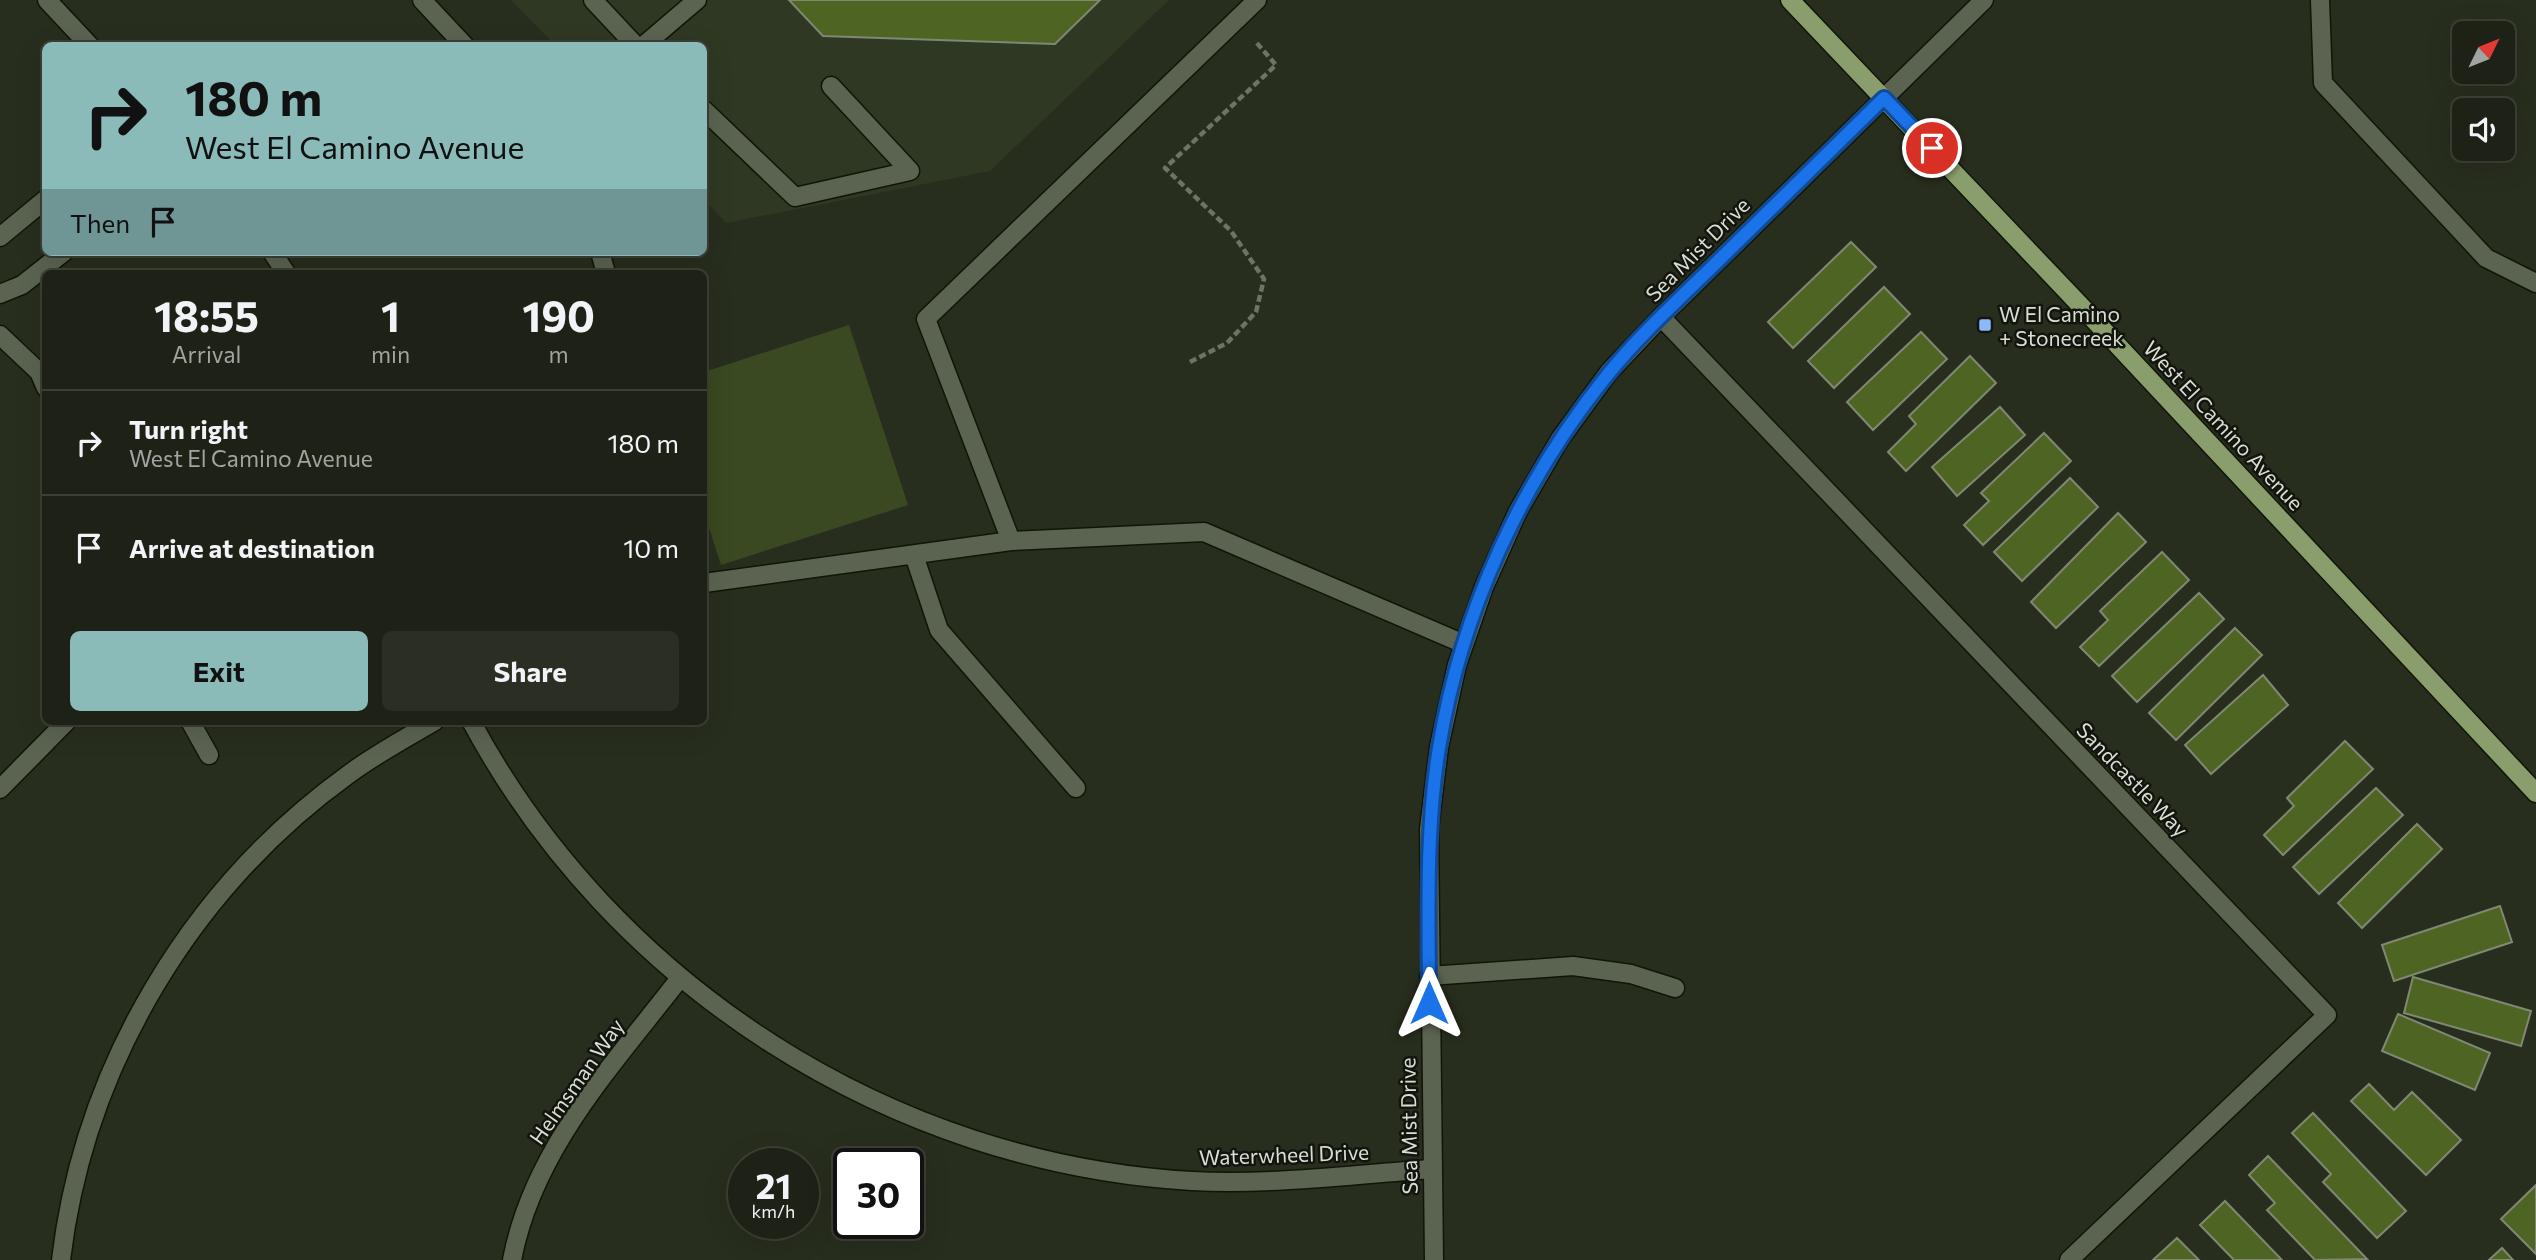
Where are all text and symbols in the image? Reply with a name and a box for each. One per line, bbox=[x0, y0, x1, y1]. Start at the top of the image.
north arrow bbox=[2452, 21, 2515, 84]
map controls bbox=[2452, 21, 2515, 161]
text: 180 m bbox=[185, 66, 322, 126]
icon: right bbox=[70, 70, 161, 161]
button: sound bbox=[2452, 98, 2515, 161]
pin bbox=[1902, 118, 1962, 178]
text: West El Camino Avenue bbox=[185, 126, 524, 166]
icon: arrive bbox=[1913, 129, 1951, 167]
street label: Sea Mist Drive bbox=[1640, 192, 1754, 306]
icon: arrive bbox=[144, 203, 182, 241]
text: Then bbox=[70, 207, 130, 238]
text: 18:55 bbox=[154, 289, 259, 341]
text: 1 bbox=[381, 289, 400, 341]
text: 190 bbox=[522, 289, 595, 341]
place label: W El Camino + Stonecreek bbox=[1999, 301, 2124, 350]
marker: W El Camino + Stonecreek bbox=[1977, 317, 1993, 333]
street label: West El Camino Avenue bbox=[2139, 335, 2309, 515]
text: Arrival bbox=[172, 340, 241, 368]
text: min bbox=[371, 340, 410, 368]
text: m bbox=[549, 340, 569, 368]
text: Turn right bbox=[129, 413, 248, 444]
icon: right bbox=[70, 424, 108, 462]
text: 180 m bbox=[607, 427, 679, 458]
text: West El Camino Avenue bbox=[129, 444, 373, 472]
icon: arrive bbox=[70, 529, 108, 567]
text: Arrive at destination bbox=[129, 532, 375, 563]
text: 10 m bbox=[623, 532, 679, 563]
button: Exit bbox=[70, 631, 368, 711]
button: Share bbox=[382, 631, 679, 711]
street label: Sandcastle Way bbox=[2072, 717, 2194, 841]
position arrow bbox=[1392, 966, 1466, 1040]
street label: Helmsman Way bbox=[524, 1013, 629, 1149]
street label: Sea Mist Drive bbox=[1394, 1057, 1422, 1195]
street label: Waterwheel Drive bbox=[1198, 1139, 1370, 1169]
speed limit sign: 30 bbox=[833, 1148, 924, 1239]
text: 21 bbox=[756, 1163, 791, 1206]
text: km/h bbox=[752, 1200, 795, 1222]

